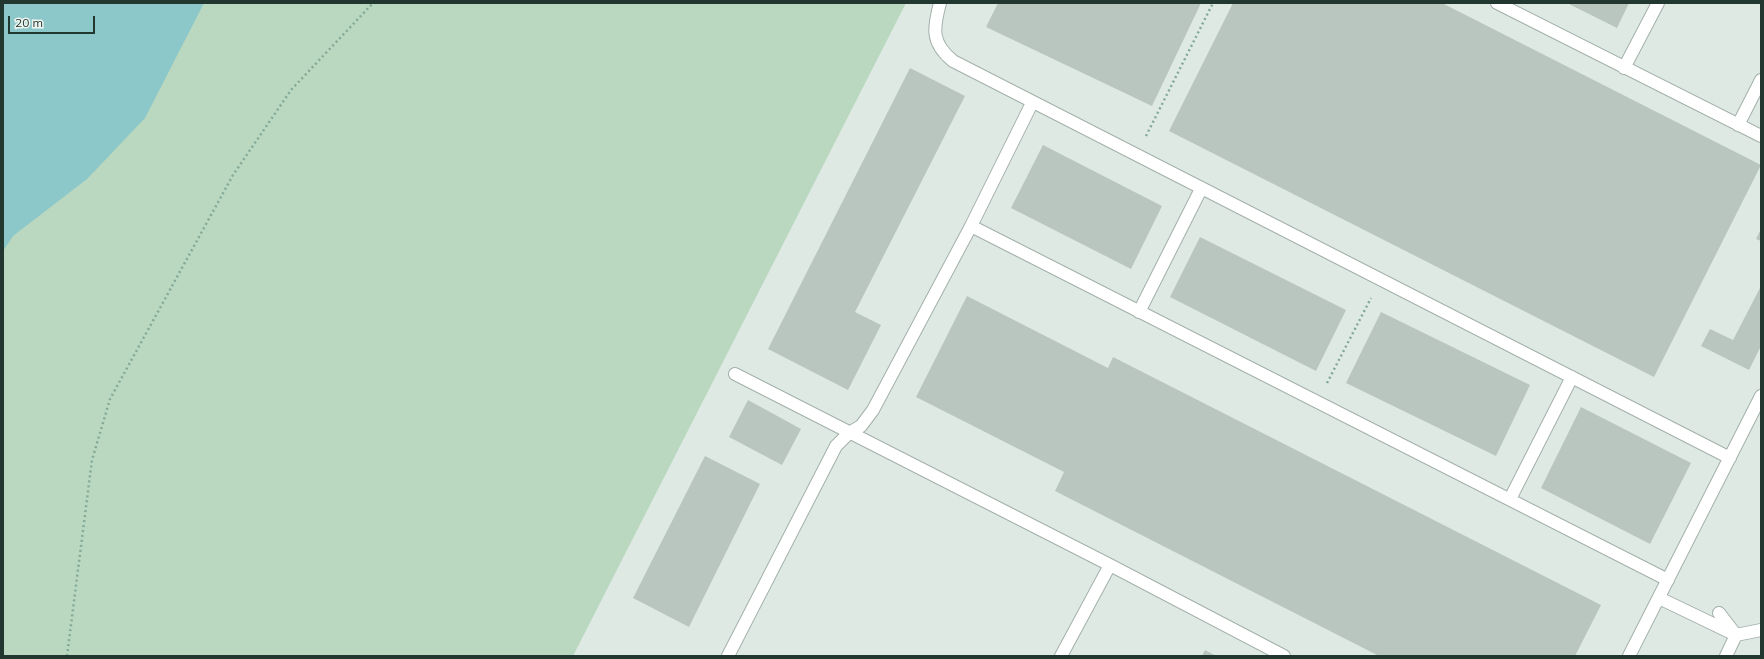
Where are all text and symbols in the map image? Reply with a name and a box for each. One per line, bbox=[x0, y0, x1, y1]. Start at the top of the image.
scale bar bbox=[10, 8, 97, 34]
text: 20 m bbox=[15, 15, 43, 30]

